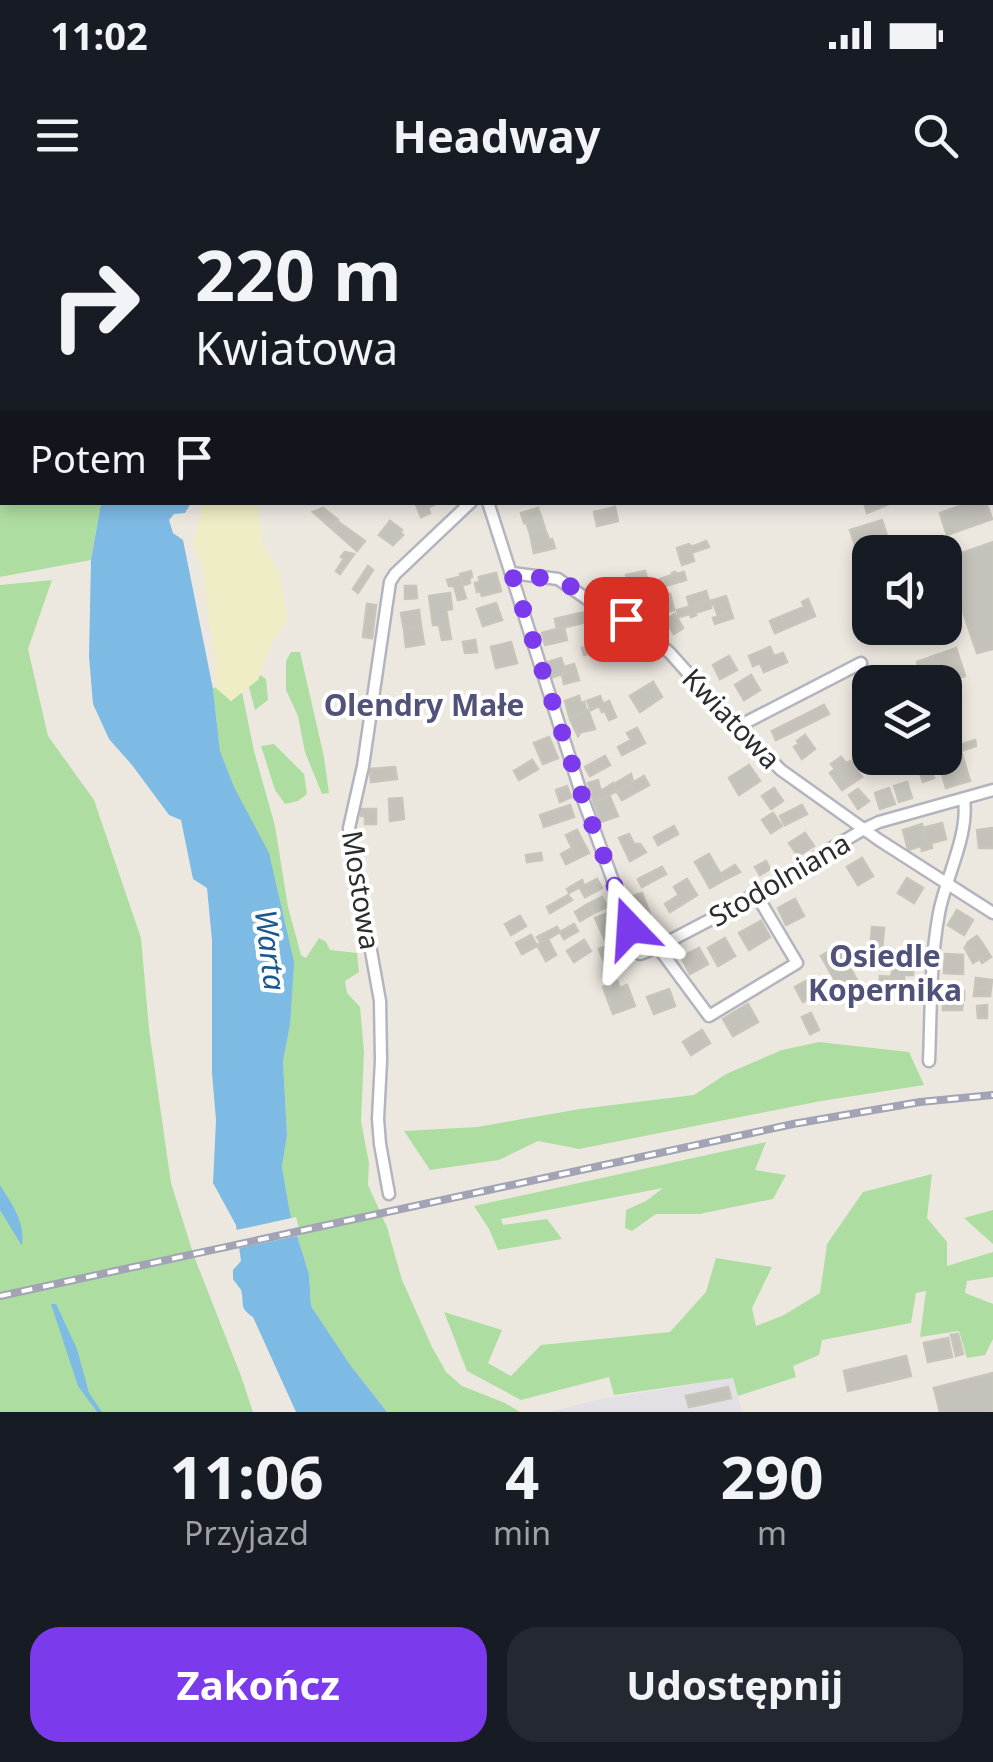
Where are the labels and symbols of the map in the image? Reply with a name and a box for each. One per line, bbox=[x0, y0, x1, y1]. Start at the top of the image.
pin bbox=[584, 577, 669, 662]
street label: Kwiatowa bbox=[674, 659, 790, 777]
district label: Olendry Małe bbox=[324, 684, 524, 725]
street label: Stodolniana bbox=[701, 823, 857, 935]
street label: Mostowa bbox=[334, 828, 390, 952]
position arrow bbox=[578, 876, 682, 980]
water label: Warta bbox=[246, 907, 296, 993]
district label: Osiedle Kopernika bbox=[808, 935, 962, 1010]

